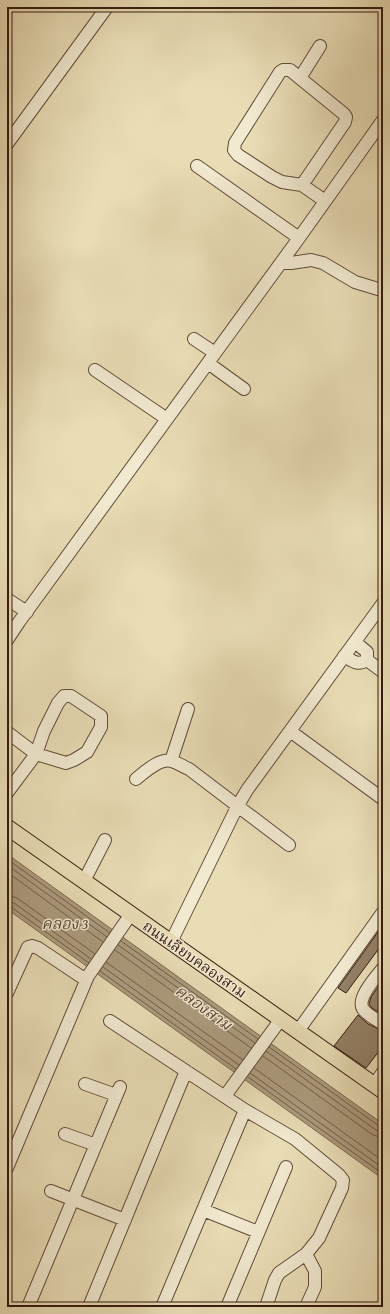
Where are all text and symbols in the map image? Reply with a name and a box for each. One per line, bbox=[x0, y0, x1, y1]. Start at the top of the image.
water label: คลอง 3 bbox=[42, 911, 88, 935]
street label: ถนนเลียบคลองสาม bbox=[139, 915, 251, 1003]
water label: คลองสาม bbox=[171, 978, 239, 1037]

